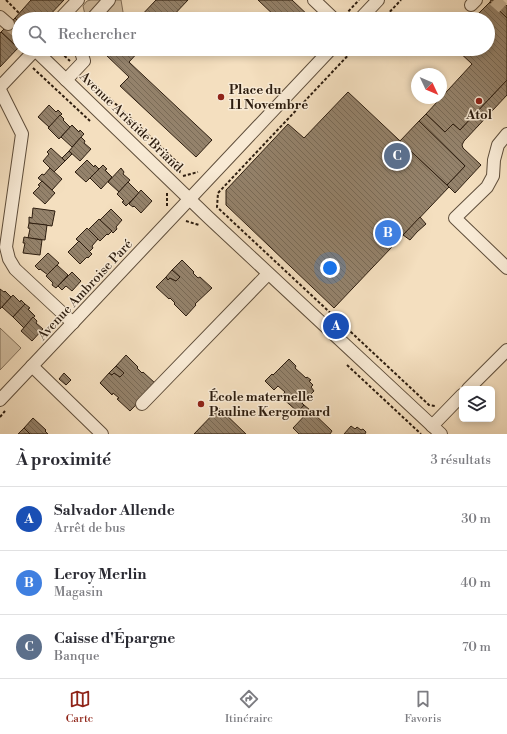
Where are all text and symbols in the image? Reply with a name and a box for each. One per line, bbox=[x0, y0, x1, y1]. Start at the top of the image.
search box bbox=[12, 12, 495, 56]
icon: search bbox=[26, 23, 48, 45]
text: Rechercher bbox=[58, 25, 137, 44]
street label: Avenue Aristide Briand bbox=[75, 68, 186, 176]
north arrow bbox=[411, 68, 447, 104]
place label: Place du 11 Novembre bbox=[229, 82, 308, 113]
marker: Place du 11 Novembre bbox=[216, 92, 226, 102]
marker: Atol bbox=[474, 96, 484, 106]
place label: Atol bbox=[465, 107, 493, 123]
pin: C bbox=[384, 141, 410, 171]
pin: B bbox=[375, 218, 401, 248]
street label: Avenue Ambroise Paré bbox=[33, 236, 136, 344]
your location bbox=[320, 258, 340, 278]
pin: A bbox=[323, 311, 349, 341]
map controls bbox=[459, 386, 495, 422]
button: layers bbox=[459, 386, 495, 422]
place label: École maternelle Pauline Kergomard bbox=[209, 388, 330, 420]
marker: École maternelle Pauline Kergomard bbox=[196, 399, 206, 409]
text: À proximité bbox=[16, 449, 111, 471]
text: 3 résultats bbox=[430, 452, 491, 468]
text: Salvador Allende bbox=[54, 501, 175, 520]
text: A bbox=[24, 511, 34, 527]
text: 30 m bbox=[461, 511, 491, 527]
text: Arrêt de bus bbox=[54, 520, 125, 536]
text: Leroy Merlin bbox=[54, 565, 146, 584]
text: B bbox=[24, 575, 34, 591]
text: 40 m bbox=[461, 575, 491, 591]
text: Magasin bbox=[54, 584, 103, 600]
text: Caisse d'Épargne bbox=[54, 629, 175, 648]
text: C bbox=[24, 639, 34, 655]
text: 70 m bbox=[462, 639, 491, 655]
text: Banque bbox=[54, 648, 99, 664]
tab: Carte bbox=[66, 688, 93, 726]
tab: Itinéraire bbox=[225, 688, 273, 726]
tab: Favoris bbox=[404, 688, 441, 726]

